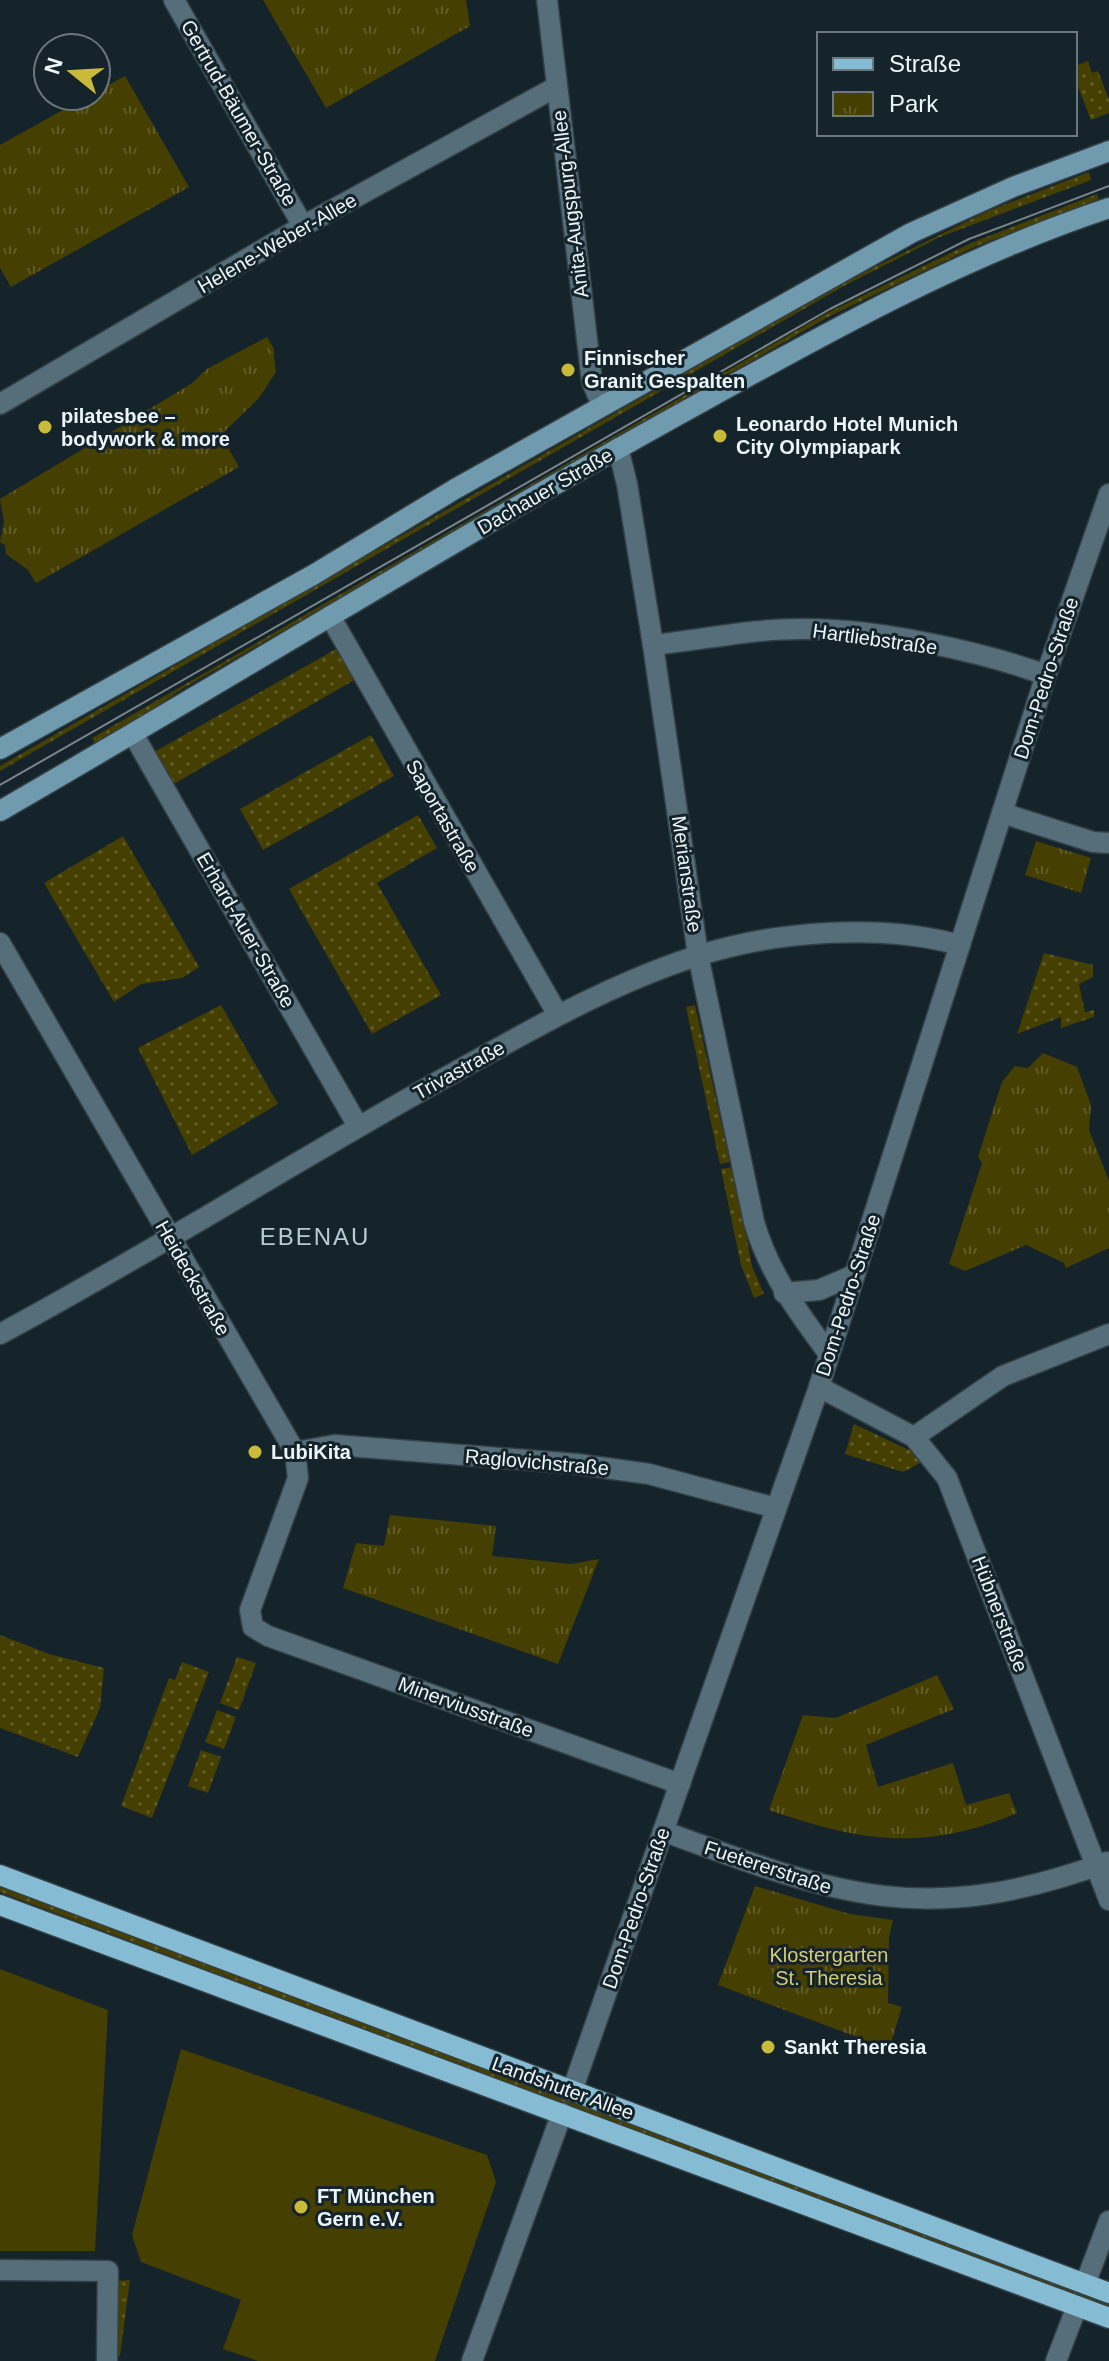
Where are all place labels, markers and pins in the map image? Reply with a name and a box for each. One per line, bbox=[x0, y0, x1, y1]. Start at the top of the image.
place label: Finnischer Granit Gespalten bbox=[584, 347, 745, 392]
marker: Finnischer Granit Gespalten bbox=[559, 361, 577, 379]
place label: pilatesbee – bodywork & more bbox=[61, 405, 230, 450]
place label: Leonardo Hotel Munich City Olympiapark bbox=[736, 413, 958, 458]
marker: pilatesbee – bodywork & more bbox=[36, 418, 54, 436]
marker: Leonardo Hotel Munich City Olympiapark bbox=[711, 427, 729, 445]
place label: LubiKita bbox=[271, 1441, 352, 1463]
marker: LubiKita bbox=[246, 1443, 264, 1461]
place label: Sankt Theresia bbox=[784, 2036, 927, 2058]
marker: Sankt Theresia bbox=[759, 2038, 777, 2056]
place label: FT München Gern e.V. bbox=[317, 2185, 435, 2230]
marker: FT München Gern e.V. bbox=[292, 2198, 310, 2216]

